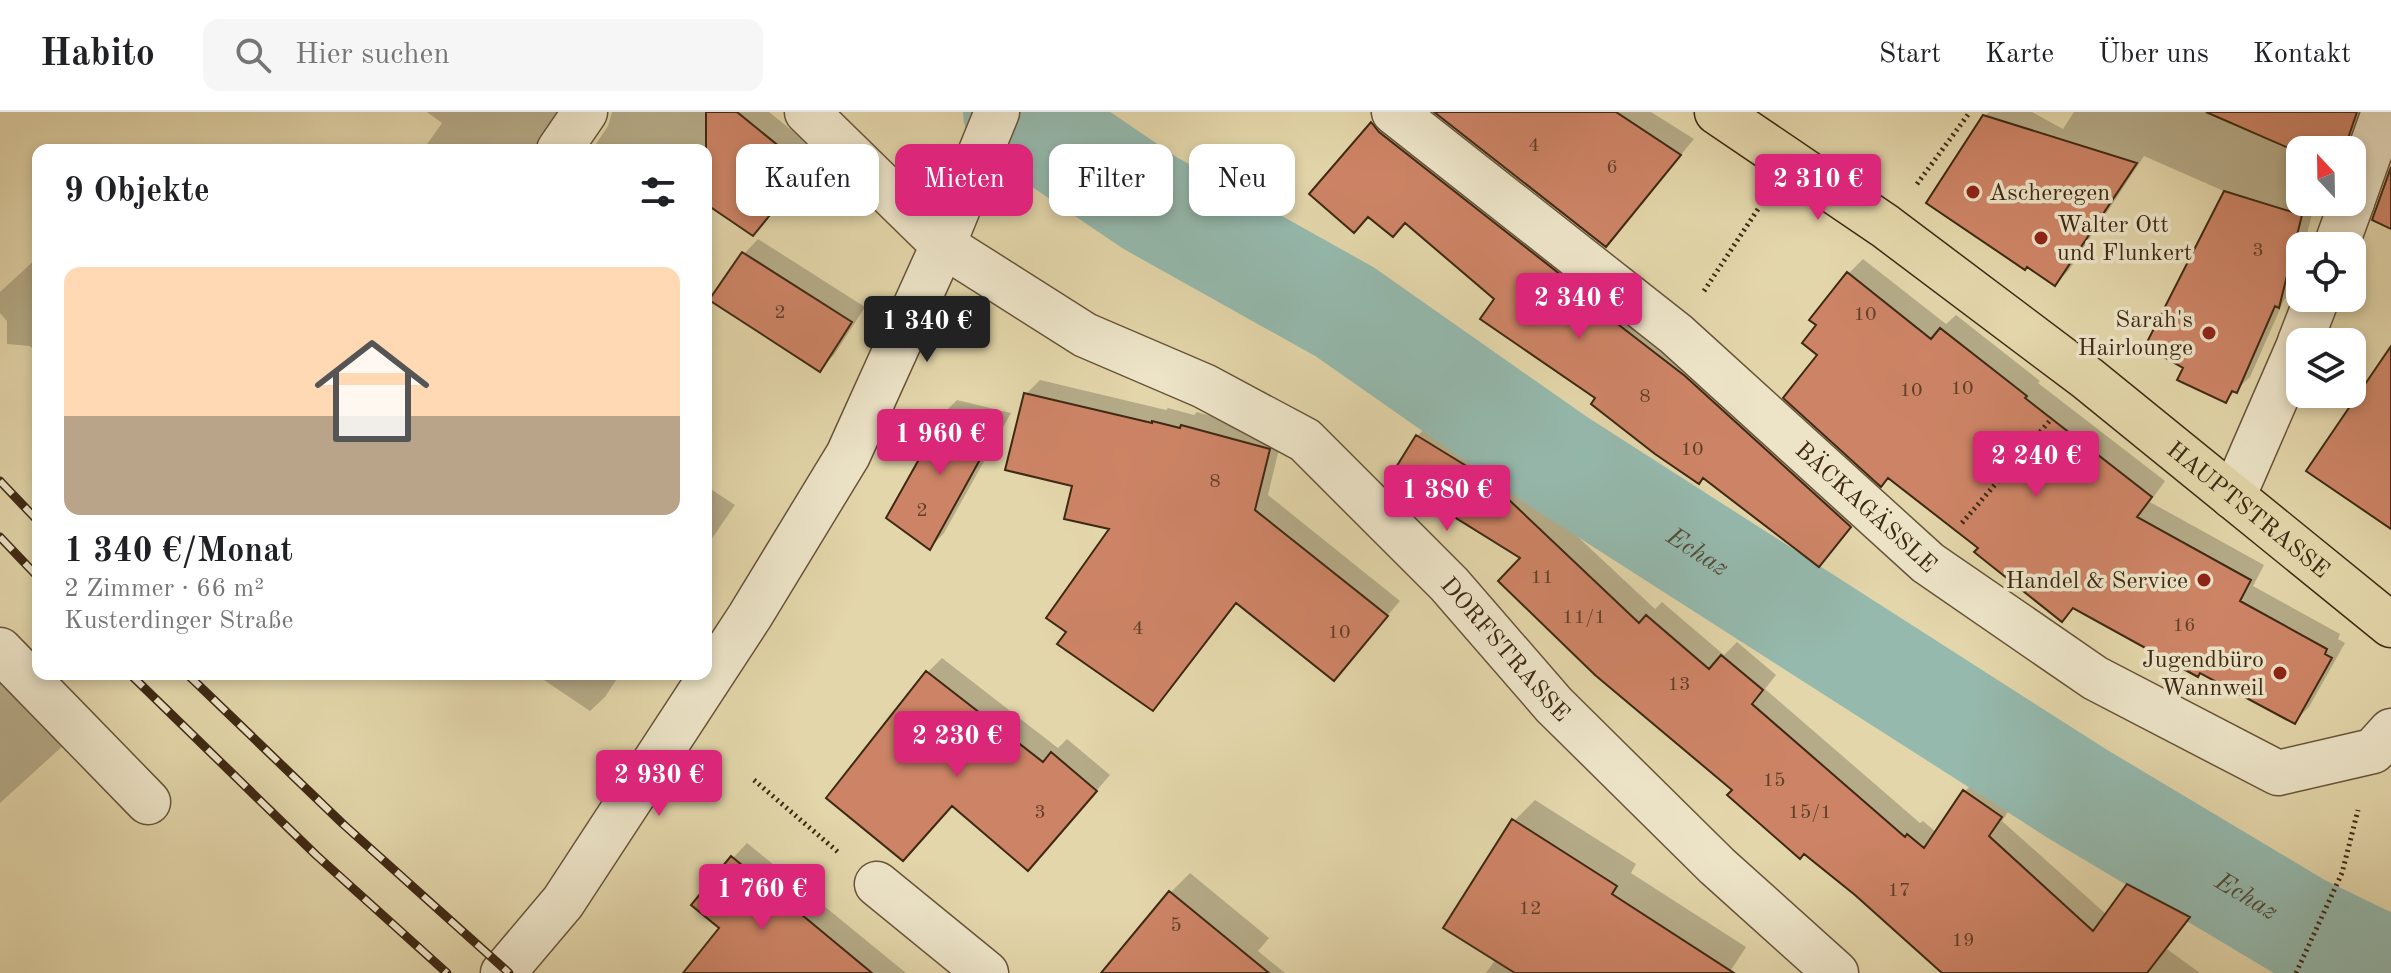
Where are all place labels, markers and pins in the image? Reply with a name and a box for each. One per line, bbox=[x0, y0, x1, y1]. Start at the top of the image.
pin: 2 310 € bbox=[1744, 154, 1892, 222]
place label: Ascheregen bbox=[1989, 182, 2110, 206]
marker: Ascheregen bbox=[1964, 183, 1982, 201]
place label: Walter Ott und Flunkert bbox=[2057, 214, 2192, 266]
marker: Walter Ott und Flunkert bbox=[2032, 229, 2050, 247]
pin: 2 340 € bbox=[1505, 273, 1653, 341]
pin: 1 340 € bbox=[853, 296, 1001, 364]
place label: Sarah's Hairlounge bbox=[2078, 309, 2193, 361]
marker: Sarah's Hairlounge bbox=[2200, 324, 2218, 342]
pin: 1 960 € bbox=[866, 409, 1014, 477]
pin: 2 240 € bbox=[1962, 431, 2110, 499]
pin: 1 380 € bbox=[1373, 465, 1521, 533]
place label: Handel & Service bbox=[2005, 570, 2188, 594]
marker: Handel & Service bbox=[2195, 571, 2213, 589]
place label: Jugendbüro Wannweil bbox=[2142, 649, 2264, 701]
marker: Jugendbüro Wannweil bbox=[2271, 664, 2289, 682]
pin: 2 230 € bbox=[883, 711, 1031, 779]
pin: 2 930 € bbox=[585, 750, 733, 818]
pin: 1 760 € bbox=[688, 864, 836, 932]

